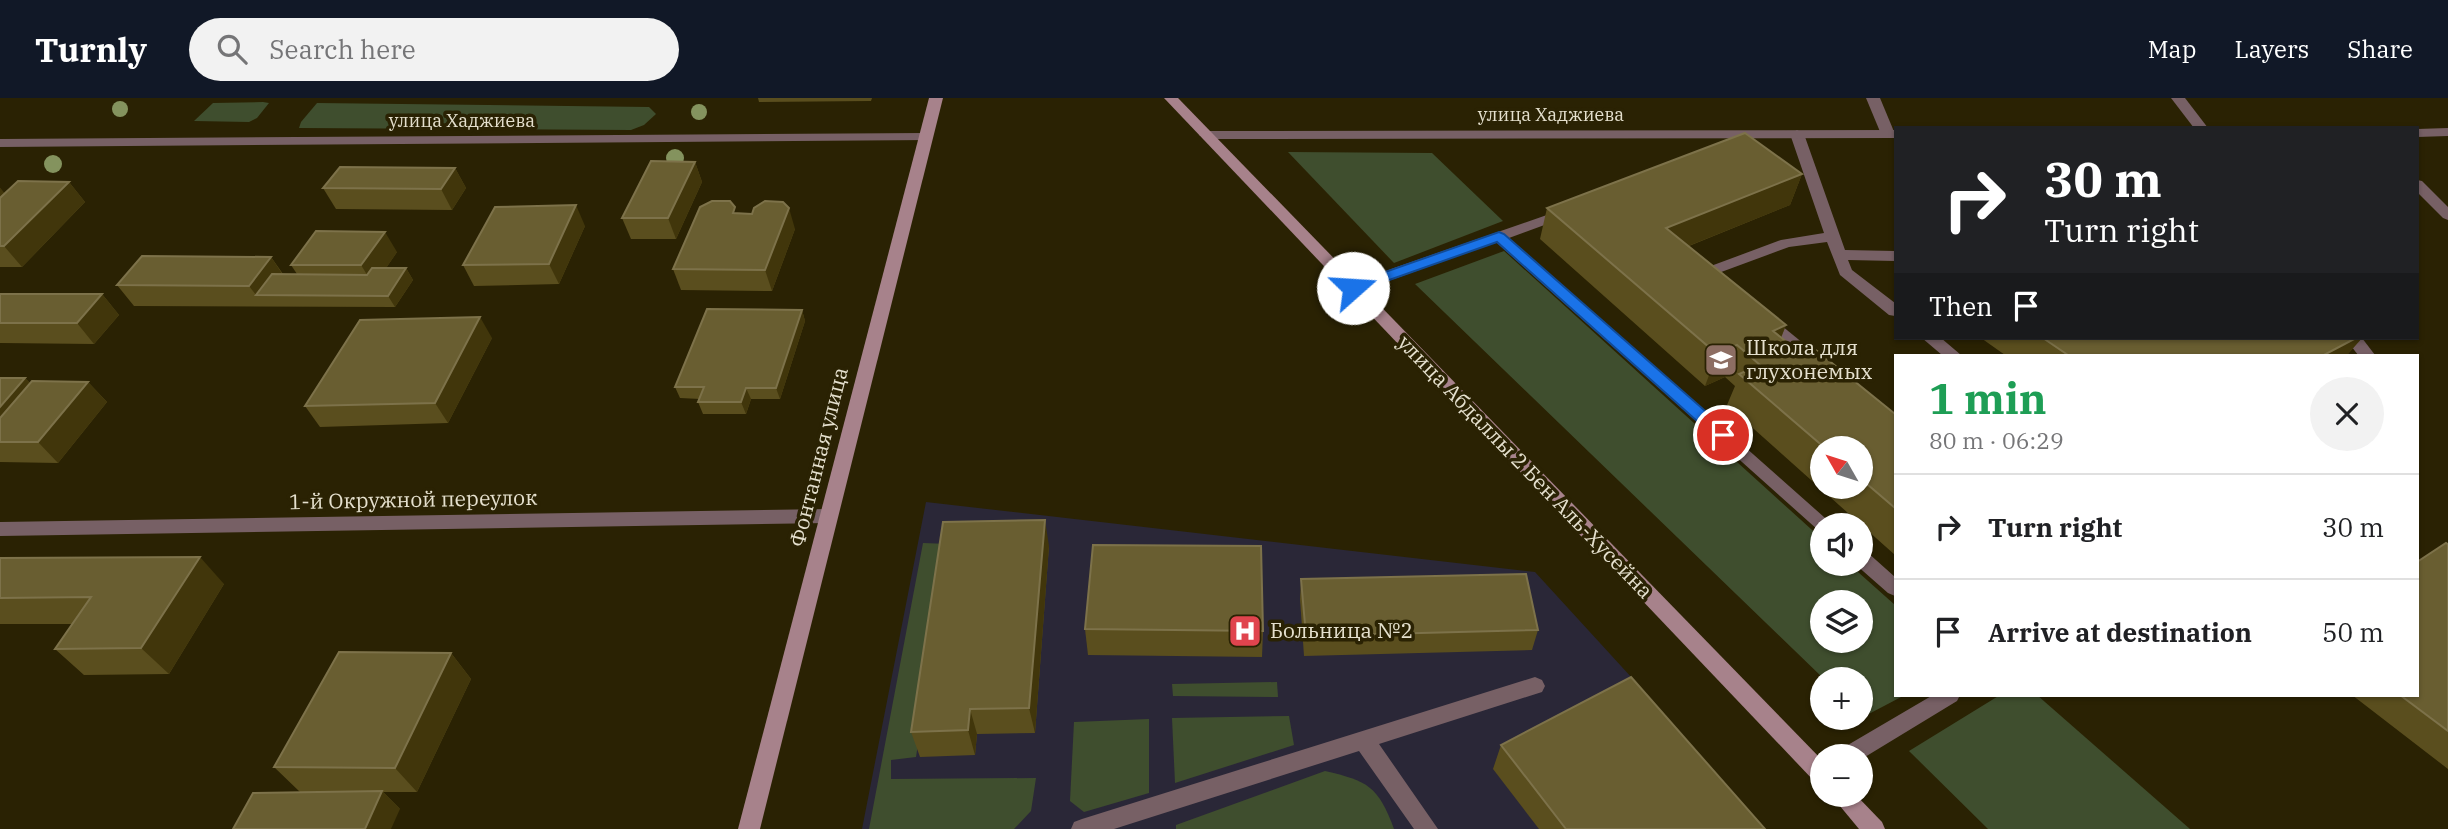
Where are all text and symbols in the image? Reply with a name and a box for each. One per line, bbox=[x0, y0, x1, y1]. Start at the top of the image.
search box bbox=[189, 18, 679, 81]
text: Turnly bbox=[35, 28, 147, 71]
icon: search bbox=[213, 30, 251, 68]
text: Search here bbox=[269, 32, 416, 66]
text: Map bbox=[2148, 33, 2196, 65]
text: Layers bbox=[2234, 33, 2309, 65]
text: Share bbox=[2347, 33, 2413, 65]
street label: улица Хаджиева bbox=[1478, 103, 1624, 126]
street label: улица Хаджиева bbox=[389, 109, 535, 132]
text: 30 m bbox=[2044, 147, 2162, 210]
icon: right bbox=[1929, 154, 2020, 245]
text: Turn right bbox=[2044, 209, 2199, 251]
position arrow bbox=[1316, 251, 1390, 325]
icon: arrive bbox=[2007, 287, 2045, 325]
text: Then bbox=[1929, 289, 1993, 323]
street label: улица Абдаллы 2 Бен Аль-Хусейна bbox=[1392, 328, 1660, 604]
place label: Школа для глухонемых bbox=[1746, 333, 1873, 385]
school or university icon: Школа для глухонемых bbox=[1702, 341, 1740, 379]
street label: Фонтанная улица bbox=[782, 364, 854, 549]
text: 1 min bbox=[1929, 371, 2047, 426]
button: close bbox=[2310, 377, 2384, 451]
pin bbox=[1693, 405, 1753, 465]
icon: arrive bbox=[1704, 416, 1742, 454]
text: 80 m · 06:29 bbox=[1929, 425, 2064, 455]
north arrow bbox=[1810, 436, 1872, 499]
map controls bbox=[1810, 436, 1873, 807]
street label: 1-й Окружной переулок bbox=[289, 483, 537, 515]
icon: right bbox=[1929, 508, 1967, 546]
text: Turn right bbox=[1988, 510, 2122, 544]
text: 30 m bbox=[2322, 510, 2384, 544]
button: sound bbox=[1810, 513, 1873, 576]
button: layers bbox=[1810, 590, 1873, 653]
hospital icon: Больница №2 bbox=[1226, 612, 1264, 650]
icon: arrive bbox=[1929, 613, 1967, 651]
text: Arrive at destination bbox=[1988, 615, 2252, 649]
text: 50 m bbox=[2322, 615, 2384, 649]
place label: Больница №2 bbox=[1270, 616, 1413, 644]
button: + bbox=[1810, 667, 1873, 730]
button: − bbox=[1810, 744, 1873, 807]

